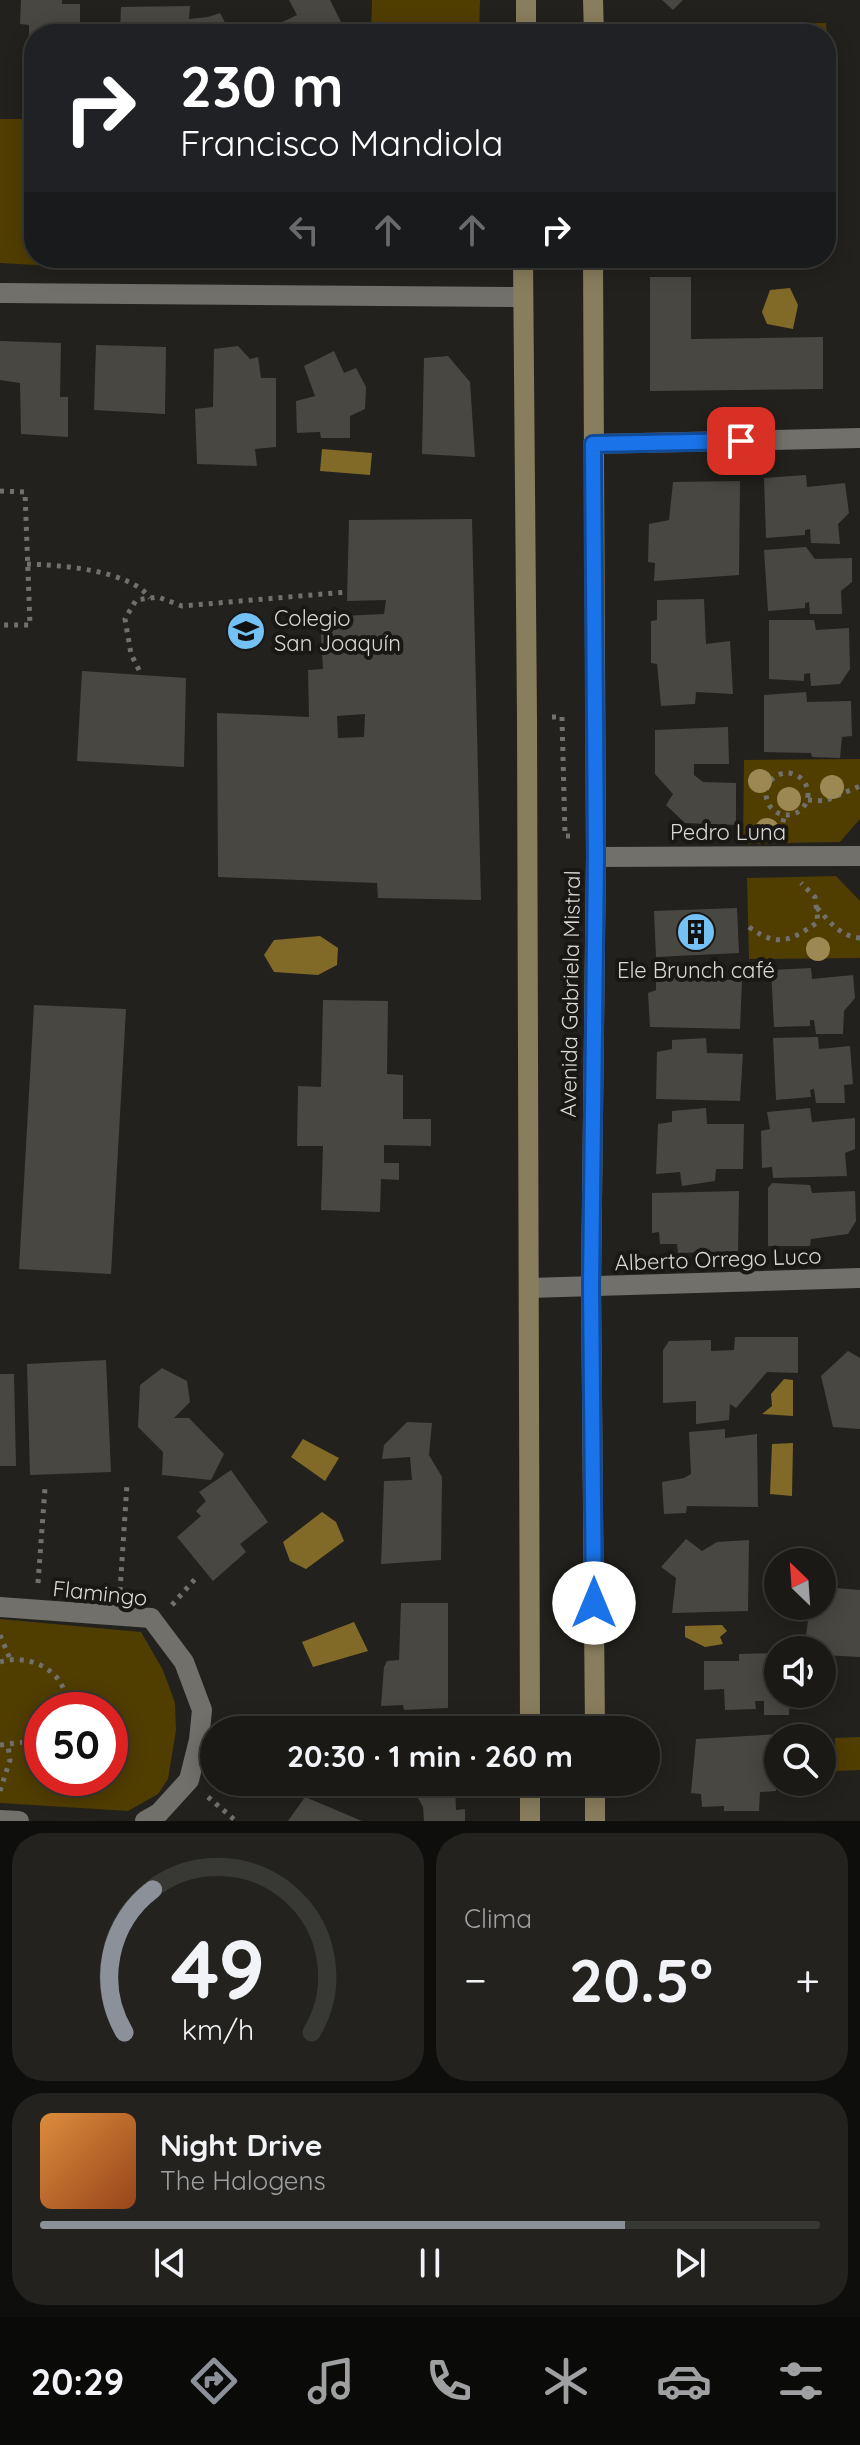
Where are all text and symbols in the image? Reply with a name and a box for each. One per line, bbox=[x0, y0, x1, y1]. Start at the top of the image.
text: 230 m bbox=[180, 51, 344, 121]
icon: right bbox=[48, 56, 152, 160]
text: Francisco Mandiola bbox=[180, 120, 503, 165]
icon: left bbox=[282, 208, 326, 252]
icon: ahead bbox=[366, 208, 410, 252]
icon: ahead bbox=[450, 208, 494, 252]
icon: right bbox=[534, 208, 578, 252]
pin bbox=[707, 407, 775, 475]
icon: arrive bbox=[719, 419, 763, 463]
place label: Colegio San Joaquín bbox=[274, 604, 401, 657]
school or university icon: Colegio San Joaquín bbox=[225, 610, 267, 652]
street label: Pedro Luna bbox=[670, 818, 786, 846]
street label: Avenida Gabriela Mistral bbox=[554, 870, 586, 1118]
building icon: Ele Brunch café bbox=[675, 911, 717, 953]
place label: Ele Brunch café bbox=[617, 956, 775, 984]
street label: Alberto Orrego Luco bbox=[614, 1241, 822, 1277]
north arrow bbox=[764, 1548, 836, 1620]
map controls bbox=[764, 1548, 836, 1796]
position arrow bbox=[552, 1561, 636, 1645]
street label: Flamingo bbox=[51, 1574, 149, 1612]
button: sound bbox=[764, 1636, 836, 1708]
speed limit sign: 50 bbox=[24, 1692, 128, 1796]
button: search bbox=[764, 1724, 836, 1796]
text: 20:30 · 1 min · 260 m bbox=[287, 1737, 573, 1775]
text: Clima bbox=[464, 1902, 532, 1935]
text: 49 bbox=[171, 1916, 265, 2020]
text: 20.5° bbox=[569, 1942, 713, 2017]
text: − bbox=[464, 1952, 487, 2007]
text: + bbox=[795, 1952, 820, 2007]
text: km/h bbox=[182, 2011, 254, 2047]
text: Night Drive bbox=[160, 2126, 322, 2164]
text: The Halogens bbox=[160, 2164, 326, 2197]
icon: previous bbox=[148, 2241, 192, 2285]
icon: pause bbox=[408, 2241, 452, 2285]
icon: next bbox=[668, 2241, 712, 2285]
icon: directions bbox=[186, 2353, 242, 2409]
icon: music bbox=[303, 2353, 359, 2409]
icon: phone bbox=[421, 2353, 477, 2409]
icon: climate bbox=[538, 2353, 594, 2409]
icon: car bbox=[656, 2353, 712, 2409]
icon: filters bbox=[773, 2353, 829, 2409]
text: 20:29 bbox=[31, 2359, 124, 2404]

